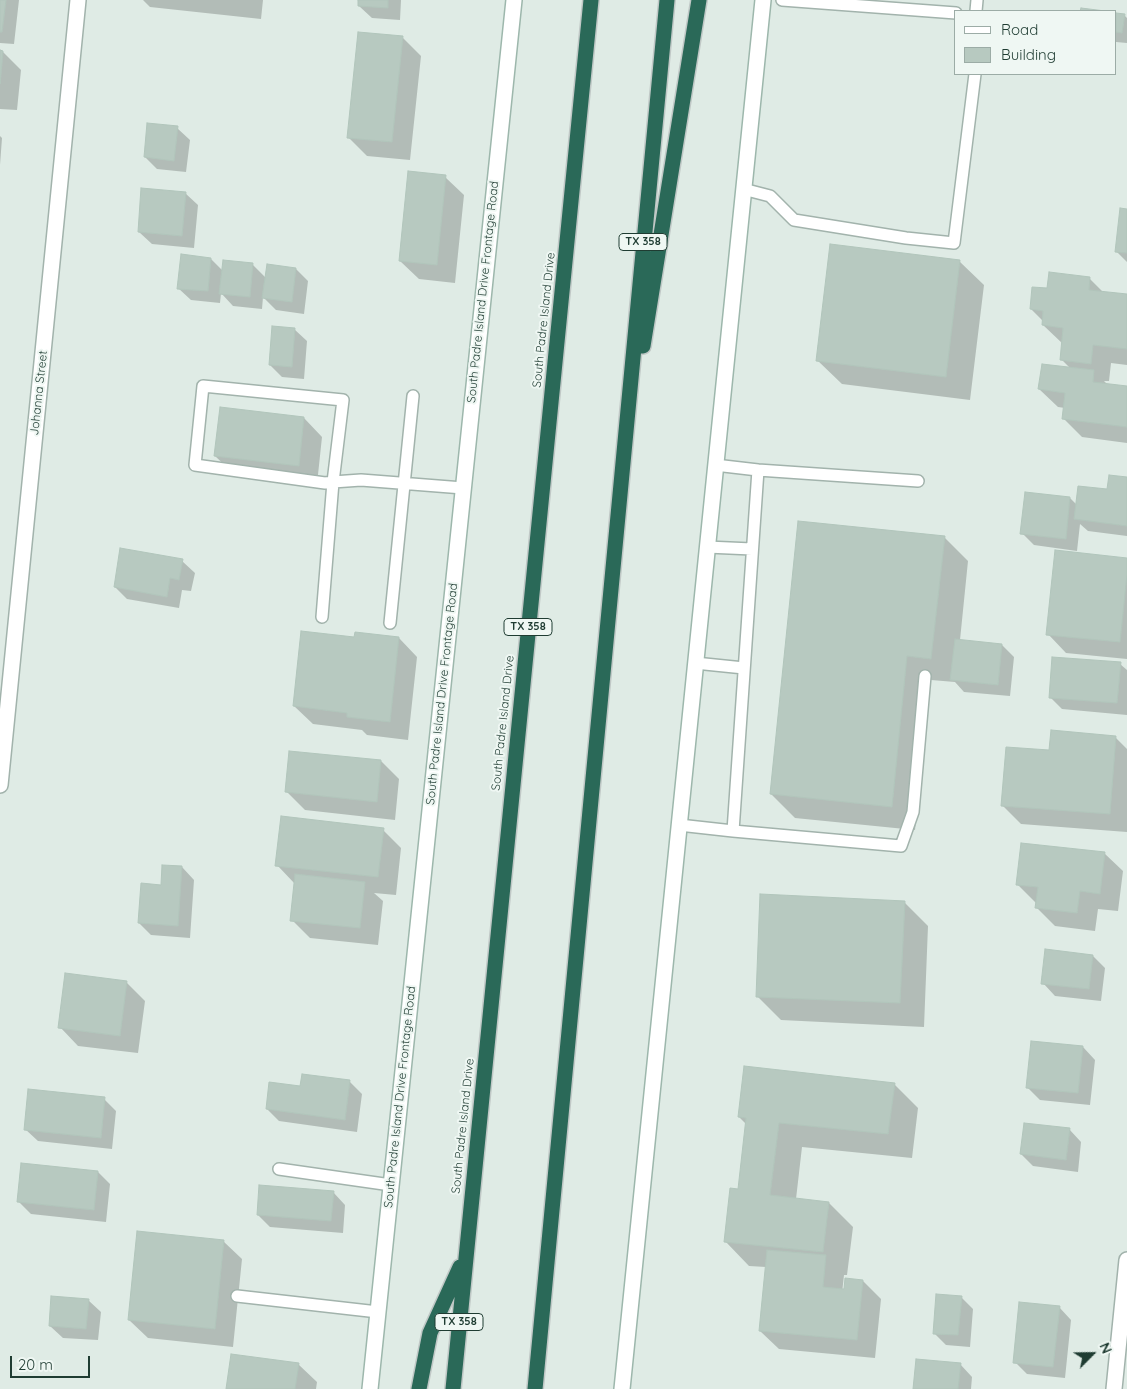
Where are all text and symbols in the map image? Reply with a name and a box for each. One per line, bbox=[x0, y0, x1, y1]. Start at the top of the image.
legend bbox=[954, 10, 1117, 75]
text: Road bbox=[1001, 20, 1038, 39]
text: Building bbox=[1001, 45, 1056, 64]
street label: South Padre Island Drive Frontage Road bbox=[464, 180, 502, 404]
road number: TX 358 bbox=[619, 233, 667, 250]
street label: South Padre Island Drive bbox=[530, 252, 558, 388]
street label: Johanna Street bbox=[27, 350, 51, 436]
street label: South Padre Island Drive Frontage Road bbox=[423, 582, 461, 806]
road number: TX 358 bbox=[504, 618, 552, 636]
street label: South Padre Island Drive bbox=[489, 655, 517, 791]
street label: South Padre Island Drive Frontage Road bbox=[381, 985, 419, 1209]
street label: South Padre Island Drive bbox=[449, 1058, 477, 1194]
road number: TX 358 bbox=[435, 1314, 483, 1330]
north arrow bbox=[1067, 1329, 1117, 1379]
text: N bbox=[1096, 1340, 1116, 1356]
scale bar bbox=[12, 1346, 92, 1378]
text: 20 m bbox=[18, 1355, 53, 1374]

